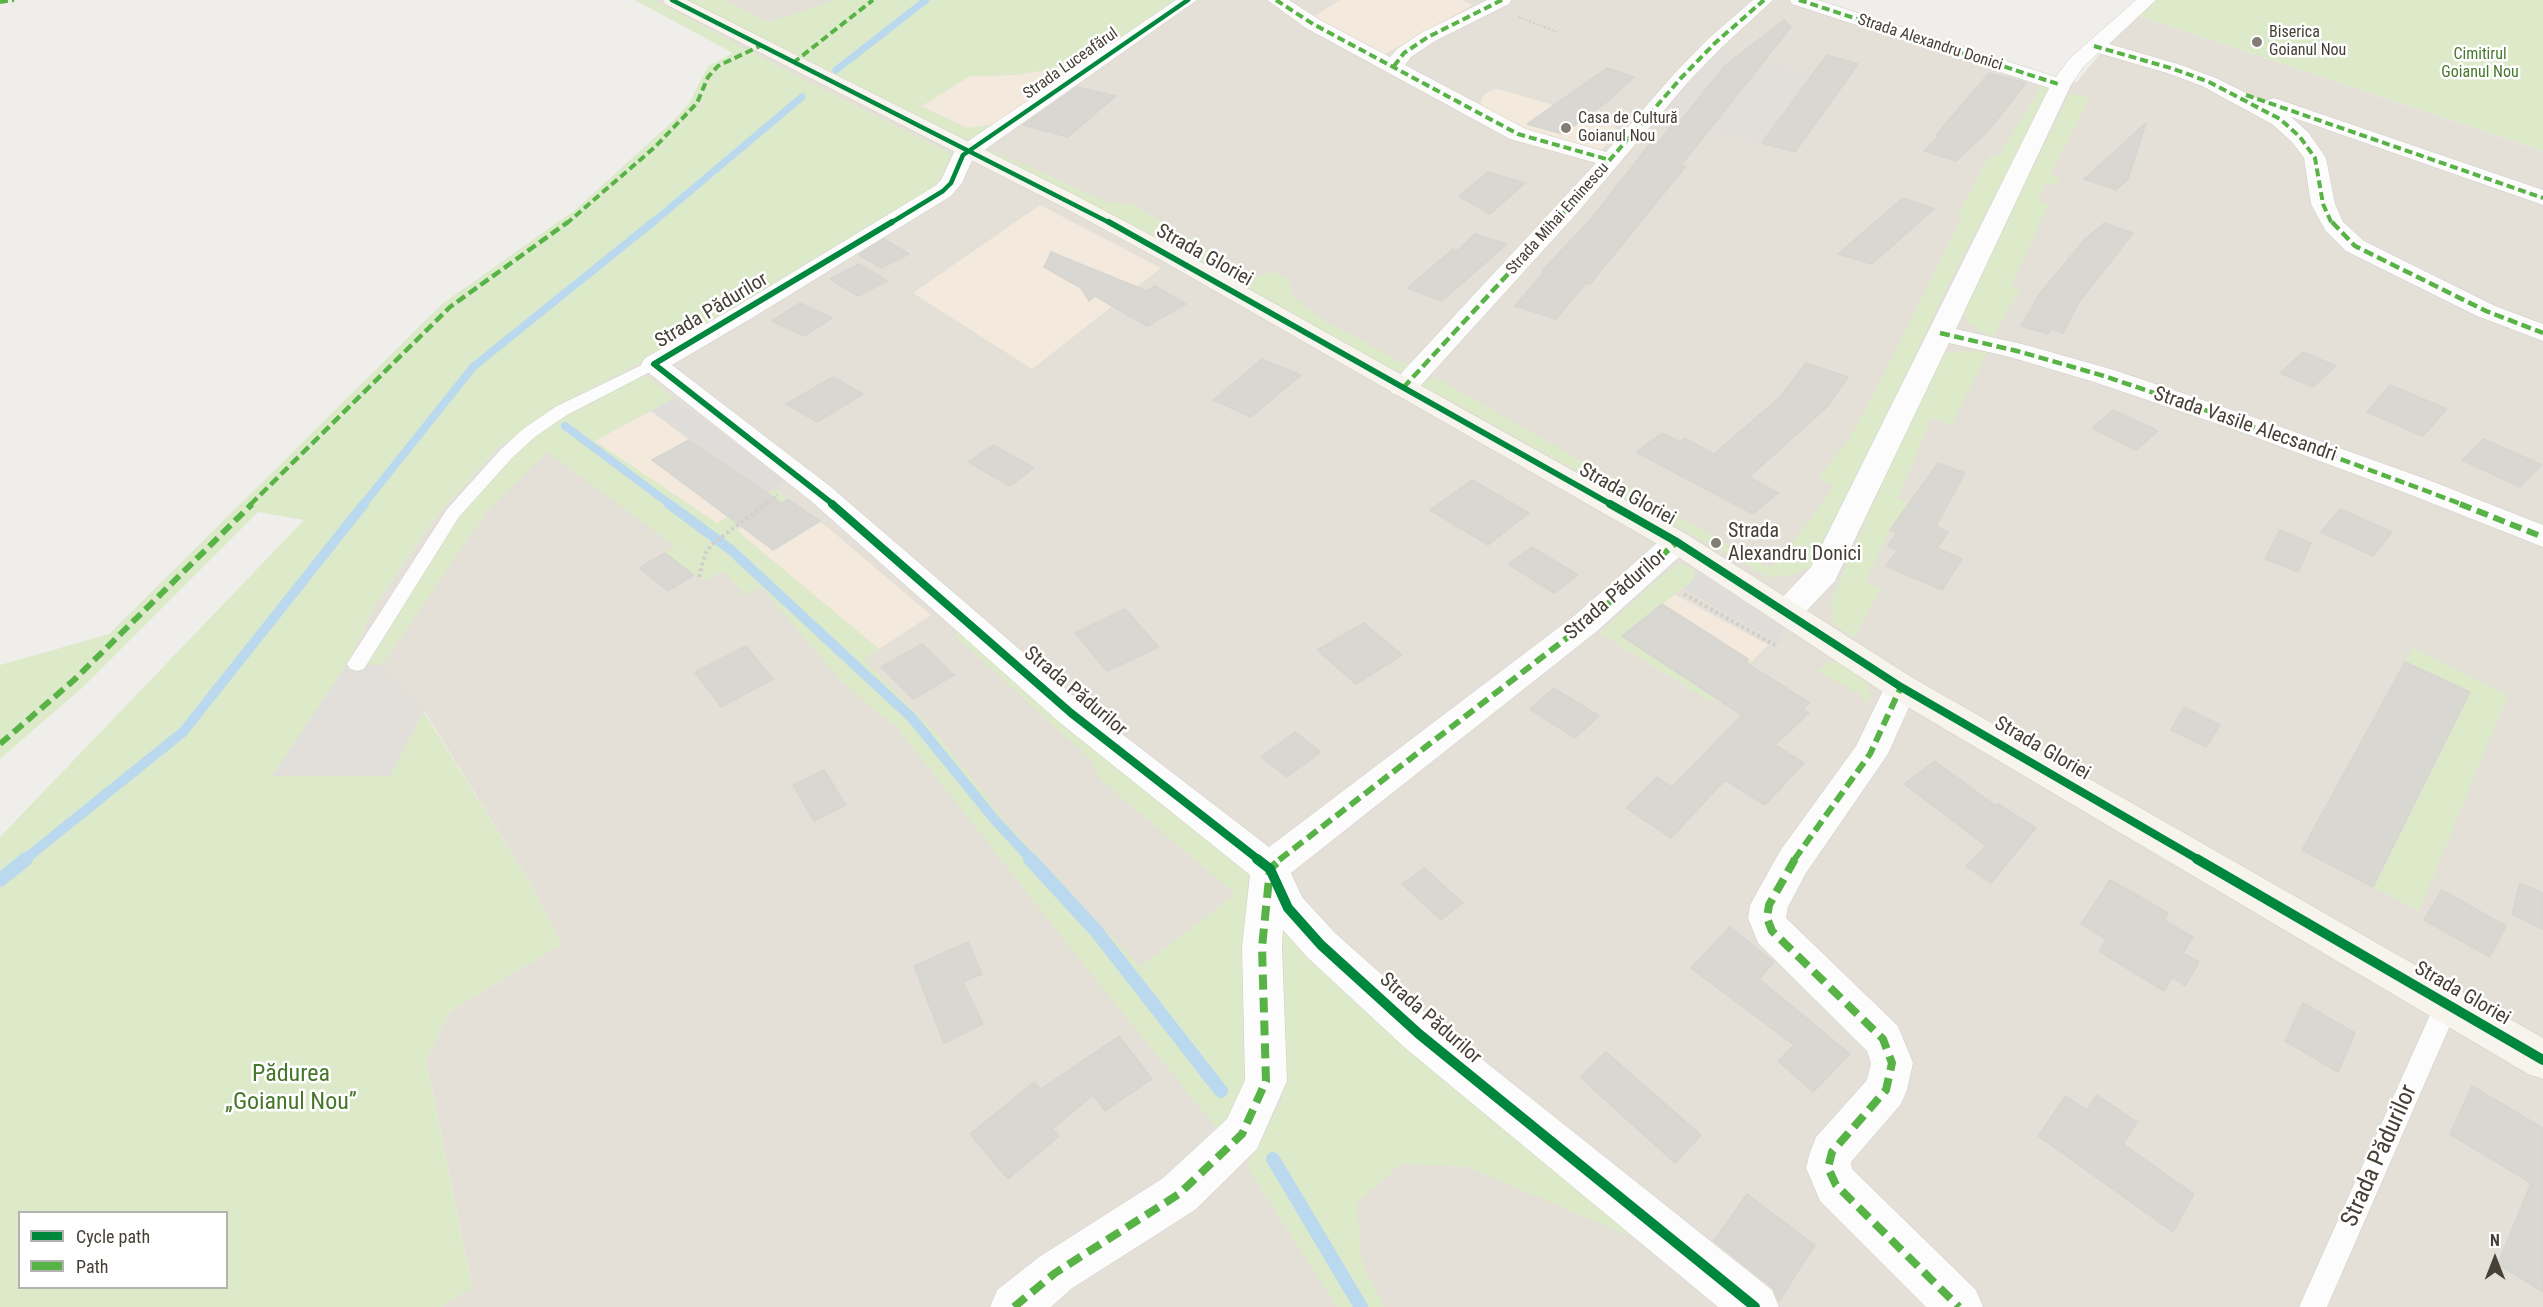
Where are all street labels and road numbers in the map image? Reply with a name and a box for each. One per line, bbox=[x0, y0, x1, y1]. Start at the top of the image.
street label: Strada Alexandru Donici bbox=[1855, 11, 2005, 75]
street label: Strada Luceafărul bbox=[1020, 24, 1122, 104]
street label: Strada Mihai Eminescu bbox=[1503, 159, 1613, 279]
street label: Strada Gloriei bbox=[1151, 220, 1257, 292]
street label: Strada Pădurilor bbox=[651, 268, 773, 354]
street label: Strada Vasile Alecsandri bbox=[2150, 382, 2340, 468]
street label: Strada Gloriei bbox=[1574, 459, 1680, 531]
street label: Strada Pădurilor bbox=[1560, 544, 1672, 646]
street label: Strada Pădurilor bbox=[1019, 642, 1131, 742]
street label: Strada Gloriei bbox=[1990, 712, 2094, 786]
street label: Strada Gloriei bbox=[2410, 957, 2514, 1031]
street label: Strada Pădurilor bbox=[1374, 968, 1486, 1070]
street label: Strada Pădurilor bbox=[2336, 1080, 2424, 1232]

